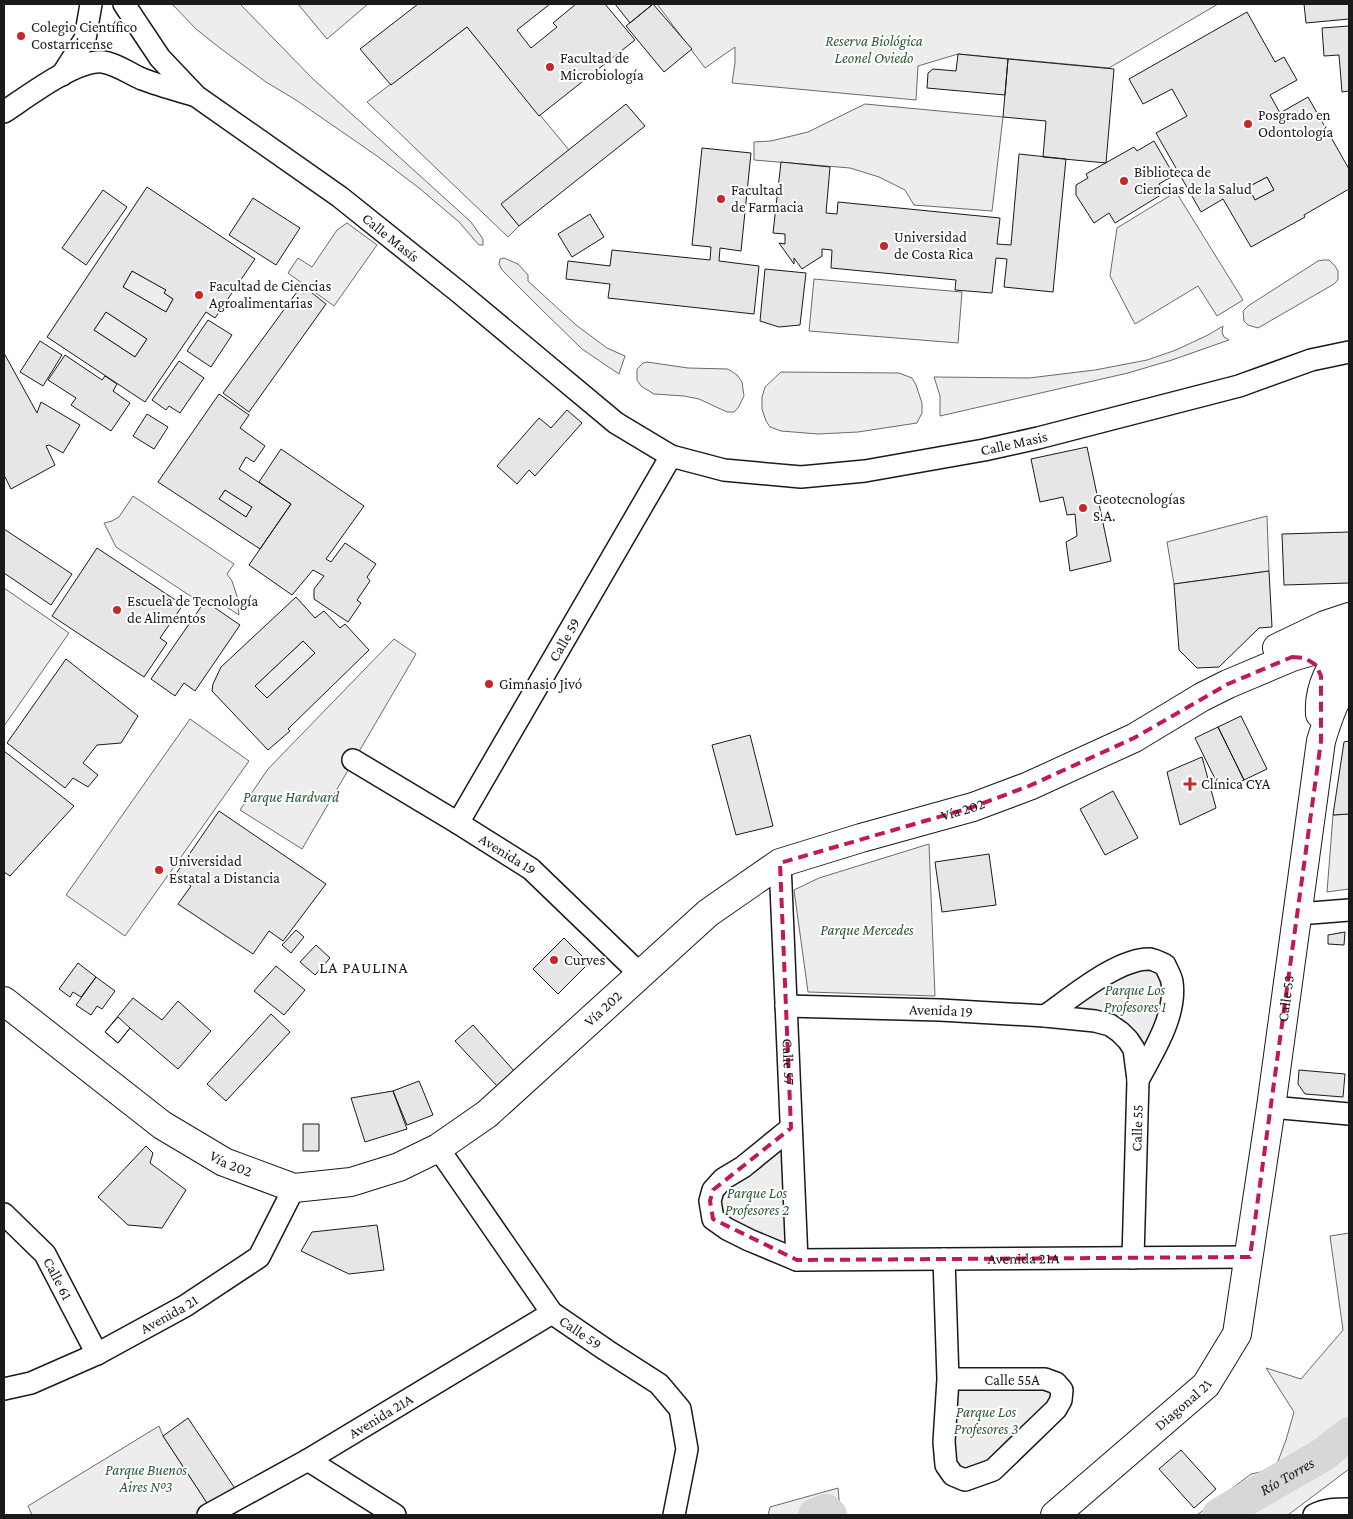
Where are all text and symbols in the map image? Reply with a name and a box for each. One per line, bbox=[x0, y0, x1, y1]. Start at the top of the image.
place label: Colegio Científico Costarricense bbox=[31, 19, 137, 52]
marker: Colegio Científico Costarricense bbox=[15, 30, 27, 42]
park label: Reserva Biológica Leonel Oviedo bbox=[825, 33, 923, 66]
place label: Facultad de Microbiología bbox=[560, 50, 644, 84]
marker: Facultad de Microbiología bbox=[544, 61, 556, 73]
place label: Posgrado en Odontología bbox=[1258, 107, 1333, 141]
marker: Posgrado en Odontología bbox=[1242, 118, 1254, 130]
place label: Biblioteca de Ciencias de la Salud bbox=[1134, 164, 1252, 197]
marker: Biblioteca de Ciencias de la Salud bbox=[1118, 175, 1130, 187]
place label: Facultad de Farmacia bbox=[731, 182, 804, 215]
marker: Facultad de Farmacia bbox=[715, 193, 727, 205]
street label: Calle Masís bbox=[359, 210, 422, 265]
place label: Universidad de Costa Rica bbox=[894, 229, 974, 262]
marker: Universidad de Costa Rica bbox=[878, 240, 890, 252]
place label: Facultad de Ciencias Agroalimentarias bbox=[209, 278, 331, 312]
marker: Facultad de Ciencias Agroalimentarias bbox=[193, 289, 205, 301]
street label: Calle Masis bbox=[979, 428, 1049, 459]
place label: Geotecnologías S.A. bbox=[1093, 491, 1185, 524]
marker: Geotecnologías S.A. bbox=[1077, 502, 1089, 514]
place label: Escuela de Tecnología de Alimentos bbox=[127, 593, 258, 626]
marker: Escuela de Tecnología de Alimentos bbox=[111, 604, 123, 616]
street label: Calle 59 bbox=[546, 615, 583, 664]
place label: Gimnasio Jivó bbox=[499, 676, 582, 693]
marker: Gimnasio Jivó bbox=[483, 678, 495, 690]
place label: Clínica CYA bbox=[1201, 776, 1271, 792]
marker: Clínica CYA bbox=[1183, 777, 1197, 791]
park label: Parque Hardvard bbox=[243, 789, 340, 806]
street label: Vía 202 bbox=[939, 795, 987, 824]
street label: Avenida 19 bbox=[476, 830, 540, 878]
place label: Universidad Estatal a Distancia bbox=[169, 853, 280, 886]
marker: Universidad Estatal a Distancia bbox=[153, 864, 165, 876]
park label: Parque Mercedes bbox=[820, 922, 914, 939]
place label: Curves bbox=[564, 952, 605, 968]
marker: Curves bbox=[548, 954, 560, 966]
district label: LA PAULINA bbox=[319, 959, 409, 976]
street label: Calle 53 bbox=[1275, 974, 1297, 1023]
park label: Parque Los Profesores 1 bbox=[1104, 982, 1166, 1016]
street label: Vía 202 bbox=[581, 988, 625, 1030]
street label: Avenida 19 bbox=[909, 1001, 973, 1020]
street label: Calle 57 bbox=[780, 1038, 798, 1086]
street label: Calle 55 bbox=[1128, 1104, 1146, 1152]
street label: Vía 202 bbox=[207, 1147, 254, 1180]
park label: Parque Los Profesores 2 bbox=[725, 1185, 789, 1219]
street label: Avenida 21A bbox=[987, 1250, 1060, 1267]
street label: Calle 61 bbox=[40, 1255, 75, 1303]
street label: Avenida 21 bbox=[138, 1292, 201, 1337]
street label: Calle 59 bbox=[556, 1312, 605, 1353]
street label: Calle 55A bbox=[984, 1372, 1040, 1388]
street label: Diagonal 21 bbox=[1152, 1377, 1215, 1433]
street label: Avenida 21A bbox=[346, 1391, 416, 1442]
park label: Parque Los Profesores 3 bbox=[954, 1404, 1018, 1438]
water label: Río Torres bbox=[1256, 1453, 1317, 1498]
park label: Parque Buenos Aires Nº3 bbox=[105, 1462, 187, 1495]

